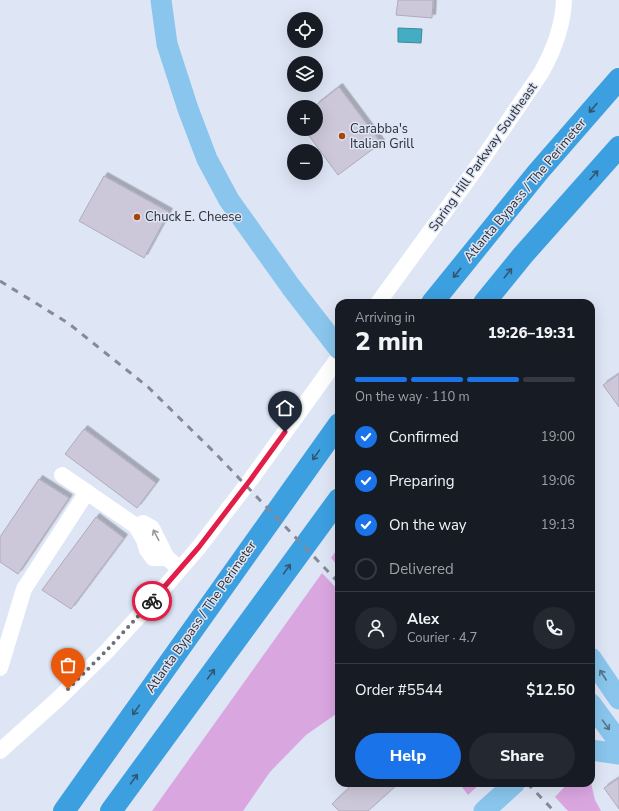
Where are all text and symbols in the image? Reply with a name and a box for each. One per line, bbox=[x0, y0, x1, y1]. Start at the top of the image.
map controls bbox=[287, 12, 323, 180]
button: locate bbox=[287, 12, 323, 48]
button: layers bbox=[287, 56, 323, 92]
street label: Spring Hill Parkway Southeast bbox=[425, 79, 542, 235]
button: + bbox=[287, 100, 323, 136]
one-way arrow bbox=[589, 103, 598, 114]
street label: Atlanta Bypass / The Perimeter bbox=[460, 114, 590, 265]
place label: Carabba's Italian Grill bbox=[350, 120, 414, 153]
marker: Carabba's Italian Grill bbox=[337, 131, 347, 141]
button: − bbox=[287, 144, 323, 180]
one-way arrow bbox=[589, 170, 598, 180]
place label: Chuck E. Cheese bbox=[145, 208, 242, 226]
marker: Chuck E. Cheese bbox=[132, 212, 142, 222]
one-way arrow bbox=[452, 267, 461, 278]
one-way arrow bbox=[504, 267, 513, 278]
text: Arriving in bbox=[355, 309, 415, 327]
text: 19:26–19:31 bbox=[488, 323, 575, 343]
text: 2 min bbox=[355, 324, 423, 359]
text: On the way · 110 m bbox=[355, 388, 470, 406]
pin bbox=[268, 391, 302, 432]
icon: home bbox=[274, 397, 296, 419]
icon: check bbox=[355, 426, 377, 448]
text: Confirmed bbox=[389, 427, 459, 447]
text: 19:00 bbox=[541, 428, 575, 446]
one-way arrow bbox=[312, 450, 320, 461]
icon: check bbox=[355, 470, 377, 492]
text: Preparing bbox=[389, 471, 454, 491]
text: 19:06 bbox=[541, 472, 575, 490]
icon: check bbox=[355, 514, 377, 536]
text: On the way bbox=[389, 515, 467, 535]
text: 19:13 bbox=[541, 516, 575, 534]
one-way arrow bbox=[151, 529, 159, 541]
street label: Atlanta Bypass / The Perimeter bbox=[142, 537, 261, 697]
text: Delivered bbox=[389, 559, 454, 579]
one-way arrow bbox=[283, 564, 291, 575]
courier bbox=[132, 581, 172, 621]
icon: bike bbox=[141, 590, 163, 612]
button: person bbox=[355, 607, 397, 649]
button: phone bbox=[533, 607, 575, 649]
text: Alex bbox=[407, 609, 439, 629]
text: Courier · 4.7 bbox=[407, 629, 477, 647]
pin bbox=[51, 648, 85, 689]
icon: bag bbox=[57, 654, 79, 676]
one-way arrow bbox=[207, 669, 215, 680]
one-way arrow bbox=[599, 670, 607, 681]
text: Order #5544 bbox=[355, 680, 443, 700]
text: $12.50 bbox=[526, 680, 575, 700]
one-way arrow bbox=[132, 704, 140, 715]
one-way arrow bbox=[602, 720, 610, 731]
button: Help bbox=[355, 733, 461, 779]
button: Share bbox=[469, 733, 575, 779]
one-way arrow bbox=[130, 774, 138, 785]

